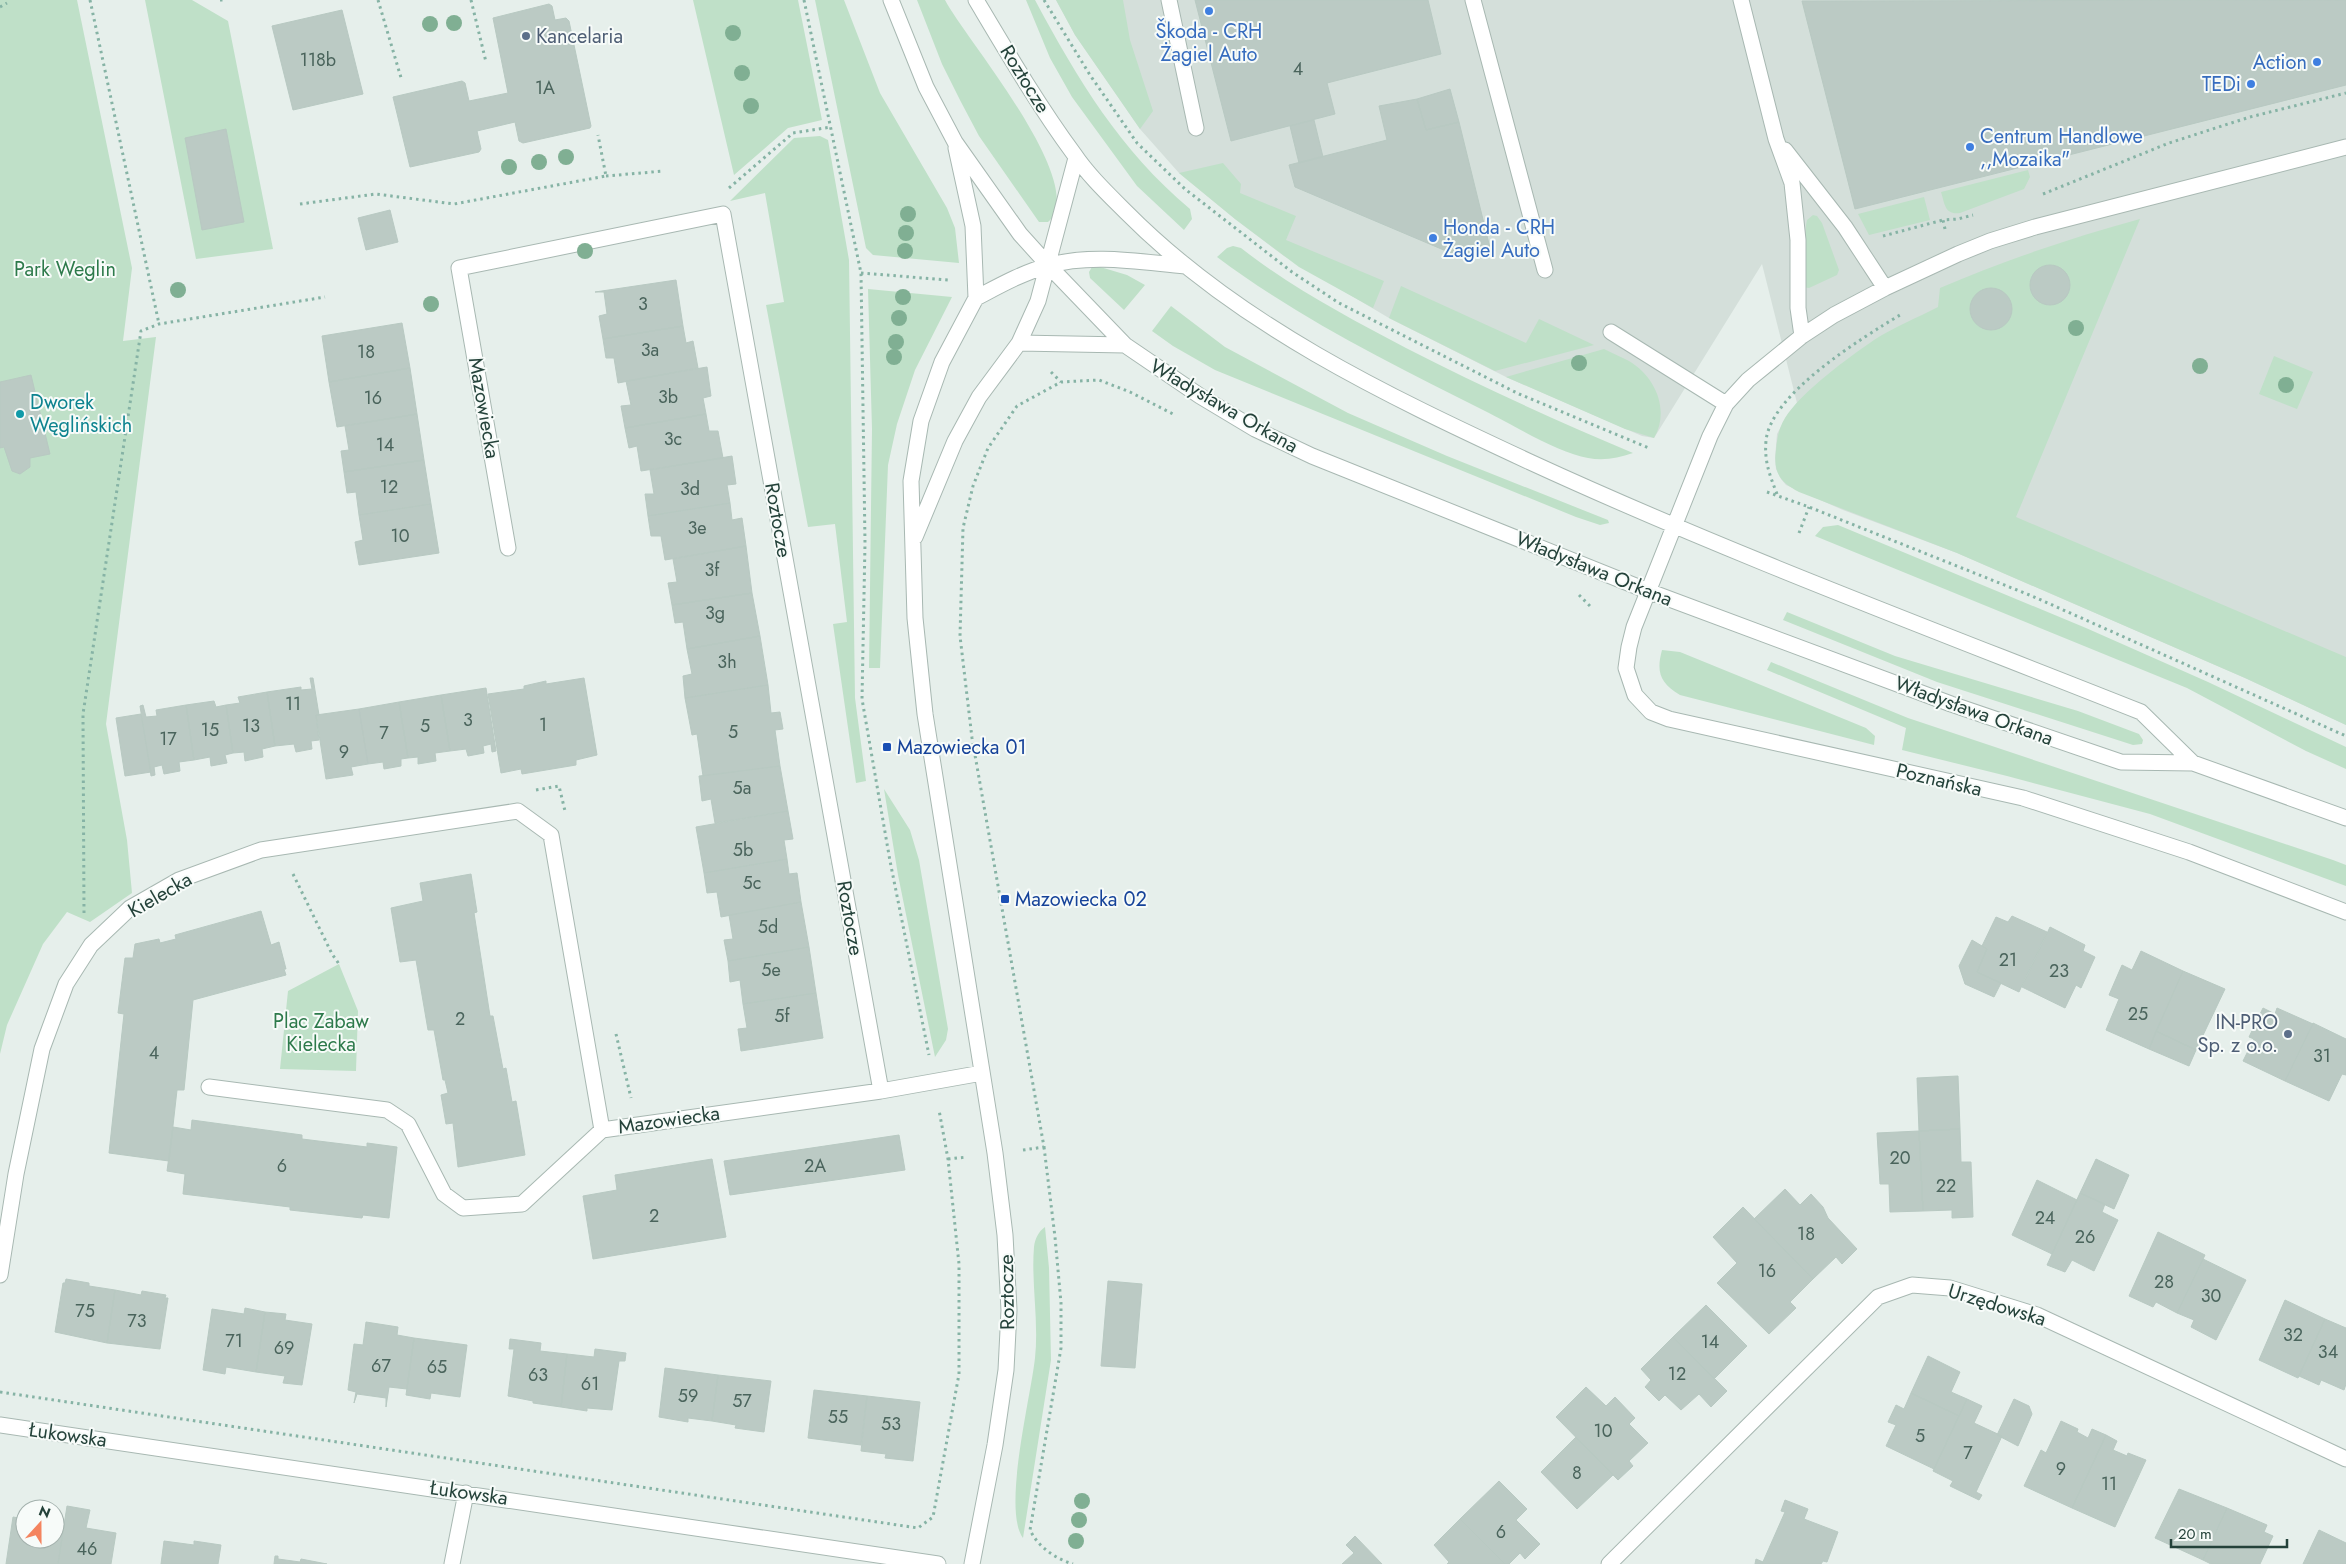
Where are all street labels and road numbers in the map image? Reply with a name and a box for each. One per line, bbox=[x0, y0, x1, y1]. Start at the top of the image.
street label: Roztocze bbox=[993, 39, 1057, 119]
street label: Władysława Orkana bbox=[1145, 352, 1303, 460]
street label: Mazowiecka bbox=[461, 355, 507, 461]
street label: Roztocze bbox=[757, 480, 799, 560]
street label: Władysława Orkana bbox=[1511, 524, 1677, 614]
street label: Władysława Orkana bbox=[1891, 669, 2057, 753]
street label: Poznańska bbox=[1893, 756, 1985, 804]
street label: Kielecka bbox=[123, 865, 197, 925]
street label: Roztocze bbox=[829, 878, 871, 958]
street label: Mazowiecka bbox=[616, 1099, 722, 1141]
street label: Roztocze bbox=[992, 1254, 1022, 1330]
street label: Urzędowska bbox=[1944, 1276, 2050, 1334]
street label: Łukowska bbox=[26, 1415, 109, 1455]
street label: Łukowska bbox=[427, 1473, 510, 1513]

